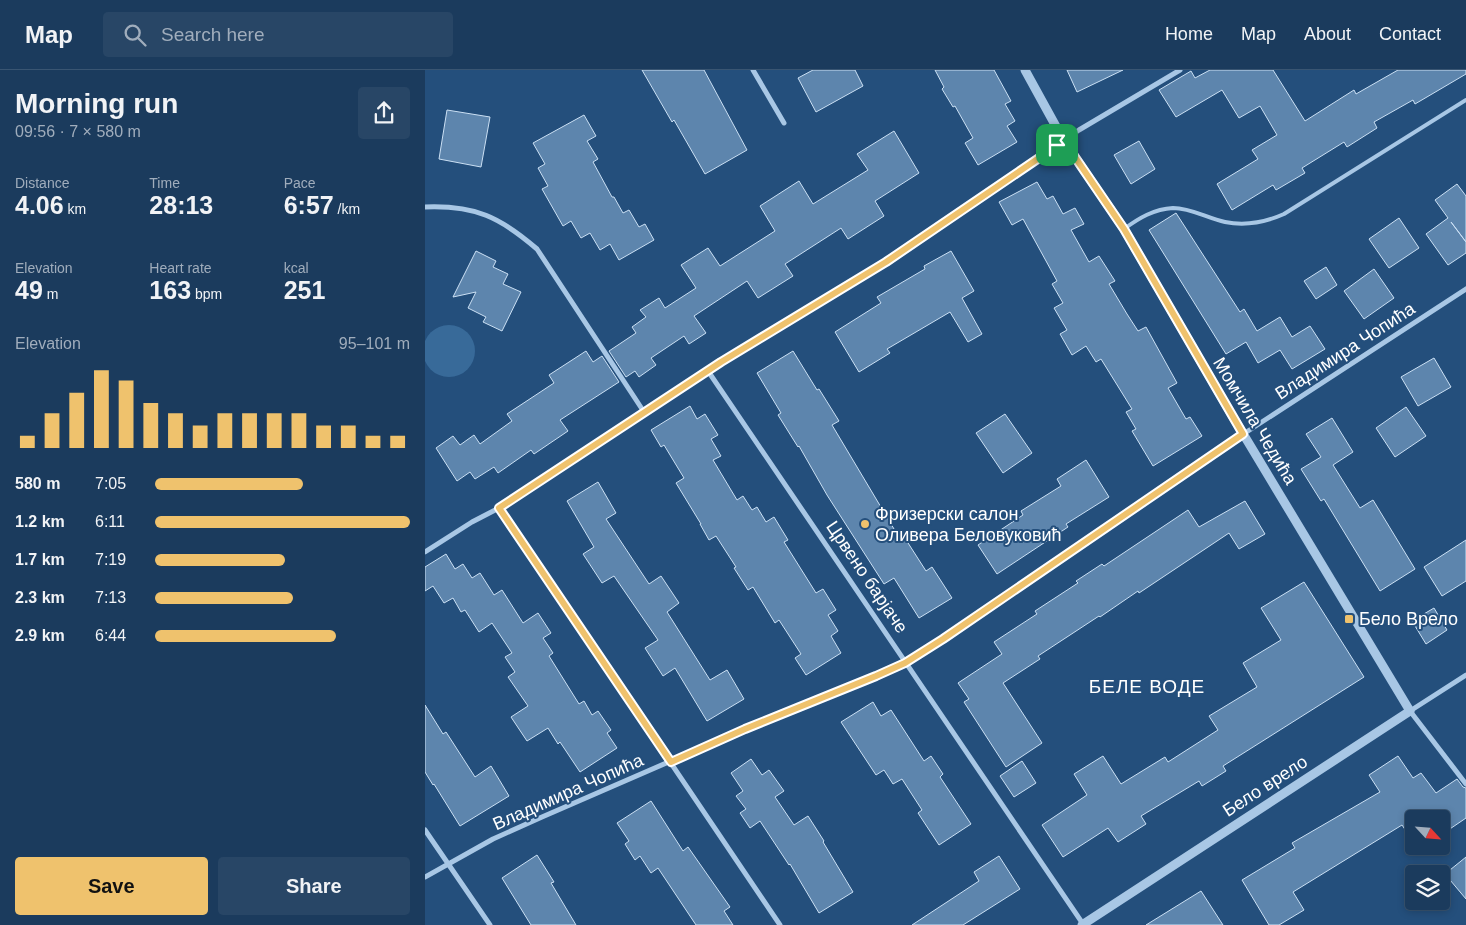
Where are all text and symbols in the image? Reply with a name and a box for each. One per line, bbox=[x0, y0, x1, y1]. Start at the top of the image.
search box bbox=[103, 12, 453, 57]
text: Map bbox=[25, 21, 73, 48]
icon: search bbox=[121, 21, 149, 49]
text: Search here bbox=[161, 24, 265, 45]
text: Home bbox=[1165, 24, 1213, 44]
text: Map bbox=[1241, 24, 1276, 44]
text: About bbox=[1304, 24, 1351, 44]
text: Contact bbox=[1379, 24, 1441, 44]
button: share bbox=[358, 87, 410, 139]
text: Morning run bbox=[15, 88, 178, 119]
text: 09:56 · 7 × 580 m bbox=[15, 123, 141, 140]
pin bbox=[1036, 124, 1078, 166]
icon: arrive bbox=[1043, 131, 1071, 159]
text: Distance bbox=[15, 175, 69, 191]
text: Time bbox=[149, 175, 180, 191]
text: Pace bbox=[284, 175, 316, 191]
text: 4.06 bbox=[15, 191, 64, 219]
text: 28:13 bbox=[149, 191, 213, 219]
text: 6:57 bbox=[284, 191, 334, 219]
text: km bbox=[64, 201, 86, 217]
text: /km bbox=[334, 201, 360, 217]
text: Elevation bbox=[15, 260, 73, 276]
text: Heart rate bbox=[149, 260, 212, 276]
text: kcal bbox=[284, 260, 309, 276]
text: 49 bbox=[15, 276, 43, 304]
text: 163 bbox=[149, 276, 191, 304]
text: 251 bbox=[284, 276, 325, 304]
text: m bbox=[43, 286, 58, 302]
text: bpm bbox=[191, 286, 222, 302]
street label: Владимира Чопића bbox=[1271, 298, 1419, 404]
text: Elevation bbox=[15, 335, 81, 352]
text: 95–101 m bbox=[339, 335, 410, 352]
street label: Момчила Чедића bbox=[1209, 354, 1301, 489]
text: 580 m bbox=[15, 475, 60, 492]
text: 7:05 bbox=[95, 475, 126, 492]
place label: Фризерски салон Оливера Беловуковић bbox=[875, 504, 1062, 545]
text: 1.2 km bbox=[15, 513, 65, 530]
text: 6:11 bbox=[95, 513, 125, 530]
street label: Црвено барјаче bbox=[822, 517, 912, 637]
marker: Фризерски салон Оливера Беловуковић bbox=[859, 518, 871, 530]
text: 1.7 km bbox=[15, 551, 65, 568]
text: 7:19 bbox=[95, 551, 126, 568]
text: 2.3 km bbox=[15, 589, 65, 606]
text: 7:13 bbox=[95, 589, 126, 606]
place label: Бело Врело bbox=[1359, 609, 1458, 629]
marker: Бело Врело bbox=[1343, 613, 1355, 625]
text: 2.9 km bbox=[15, 627, 65, 644]
text: 6:44 bbox=[95, 627, 126, 644]
district label: БЕЛЕ ВОДЕ bbox=[1089, 676, 1205, 697]
street label: Владимира Чопића bbox=[490, 749, 647, 834]
street label: Бело врело bbox=[1219, 751, 1311, 821]
north arrow bbox=[1405, 810, 1450, 855]
map controls bbox=[1405, 810, 1450, 910]
button: Save bbox=[15, 857, 208, 915]
button: Share bbox=[218, 857, 410, 915]
button: layers bbox=[1405, 865, 1450, 910]

